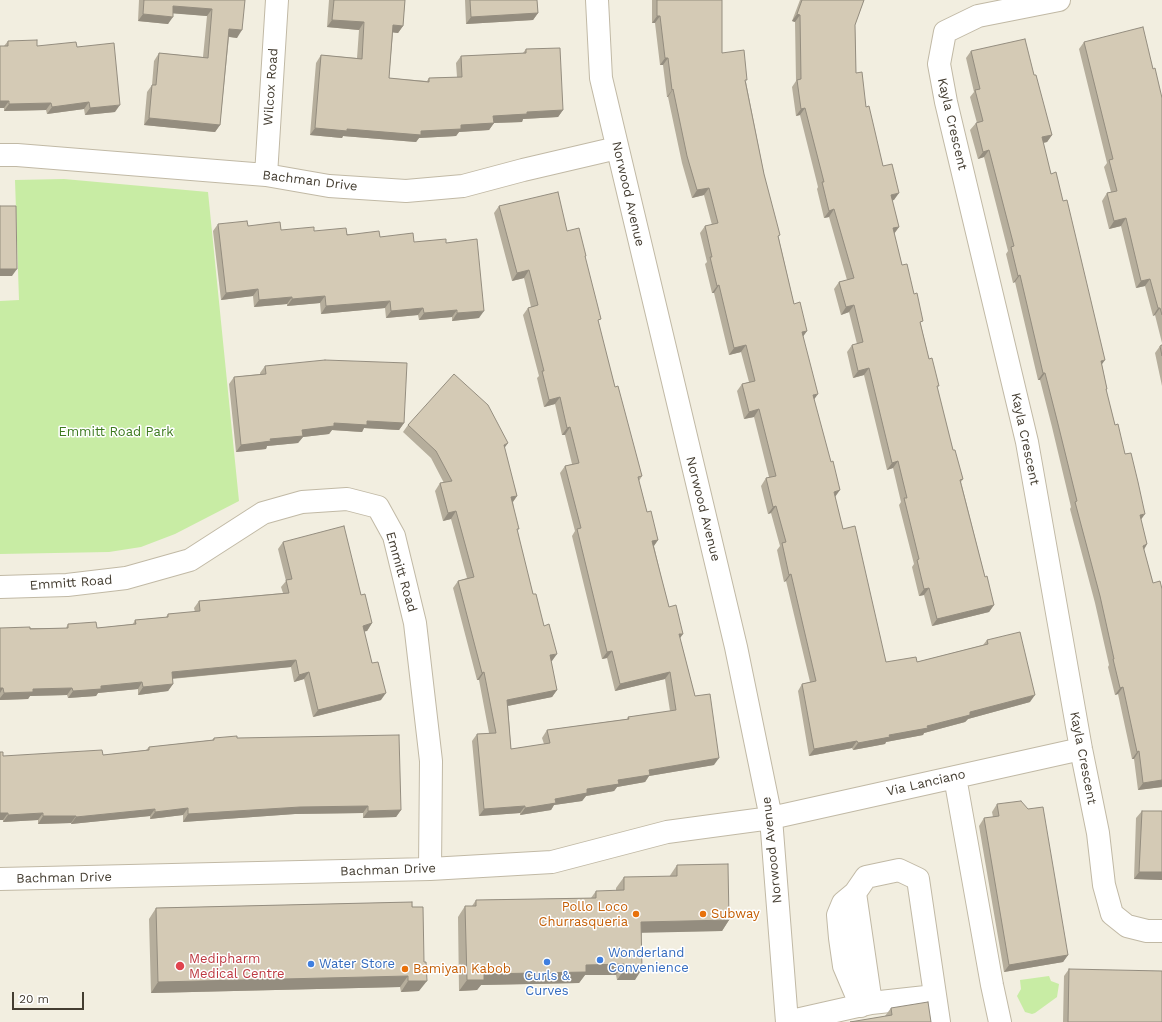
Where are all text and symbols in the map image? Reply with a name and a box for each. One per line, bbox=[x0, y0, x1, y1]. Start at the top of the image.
street label: Wilcox Road bbox=[261, 48, 281, 126]
street label: Kayla Crescent bbox=[934, 76, 970, 172]
street label: Norwood Avenue bbox=[608, 140, 648, 248]
street label: Bachman Drive bbox=[262, 167, 358, 195]
street label: Kayla Crescent bbox=[1008, 391, 1042, 487]
park label: Emmitt Road Park bbox=[58, 424, 174, 440]
street label: Norwood Avenue bbox=[682, 455, 724, 563]
street label: Emmitt Road bbox=[382, 530, 420, 614]
street label: Emmitt Road bbox=[29, 572, 113, 594]
street label: Kayla Crescent bbox=[1066, 710, 1100, 806]
street label: Via Lanciano bbox=[885, 766, 967, 800]
street label: Norwood Avenue bbox=[759, 796, 785, 904]
street label: Bachman Drive bbox=[340, 861, 436, 879]
street label: Bachman Drive bbox=[16, 869, 112, 887]
place label: Pollo Loco Churrasqueria bbox=[539, 899, 628, 930]
place label: Subway bbox=[711, 906, 760, 922]
marker: Pollo Loco Churrasqueria bbox=[631, 909, 641, 919]
marker: Subway bbox=[698, 909, 708, 919]
place label: Wonderland Convenience bbox=[608, 945, 689, 976]
place label: Medipharm Medical Centre bbox=[189, 951, 285, 982]
marker: Wonderland Convenience bbox=[595, 955, 605, 965]
place label: Water Store bbox=[319, 956, 395, 972]
marker: Curls & Curves bbox=[542, 957, 552, 967]
marker: Water Store bbox=[306, 959, 316, 969]
marker: Medipharm Medical Centre bbox=[174, 960, 186, 972]
place label: Bamiyan Kabob bbox=[413, 961, 511, 977]
marker: Bamiyan Kabob bbox=[400, 964, 410, 974]
place label: Curls & Curves bbox=[524, 968, 570, 999]
scale bar bbox=[14, 984, 86, 1010]
text: 20 m bbox=[19, 992, 49, 1006]

